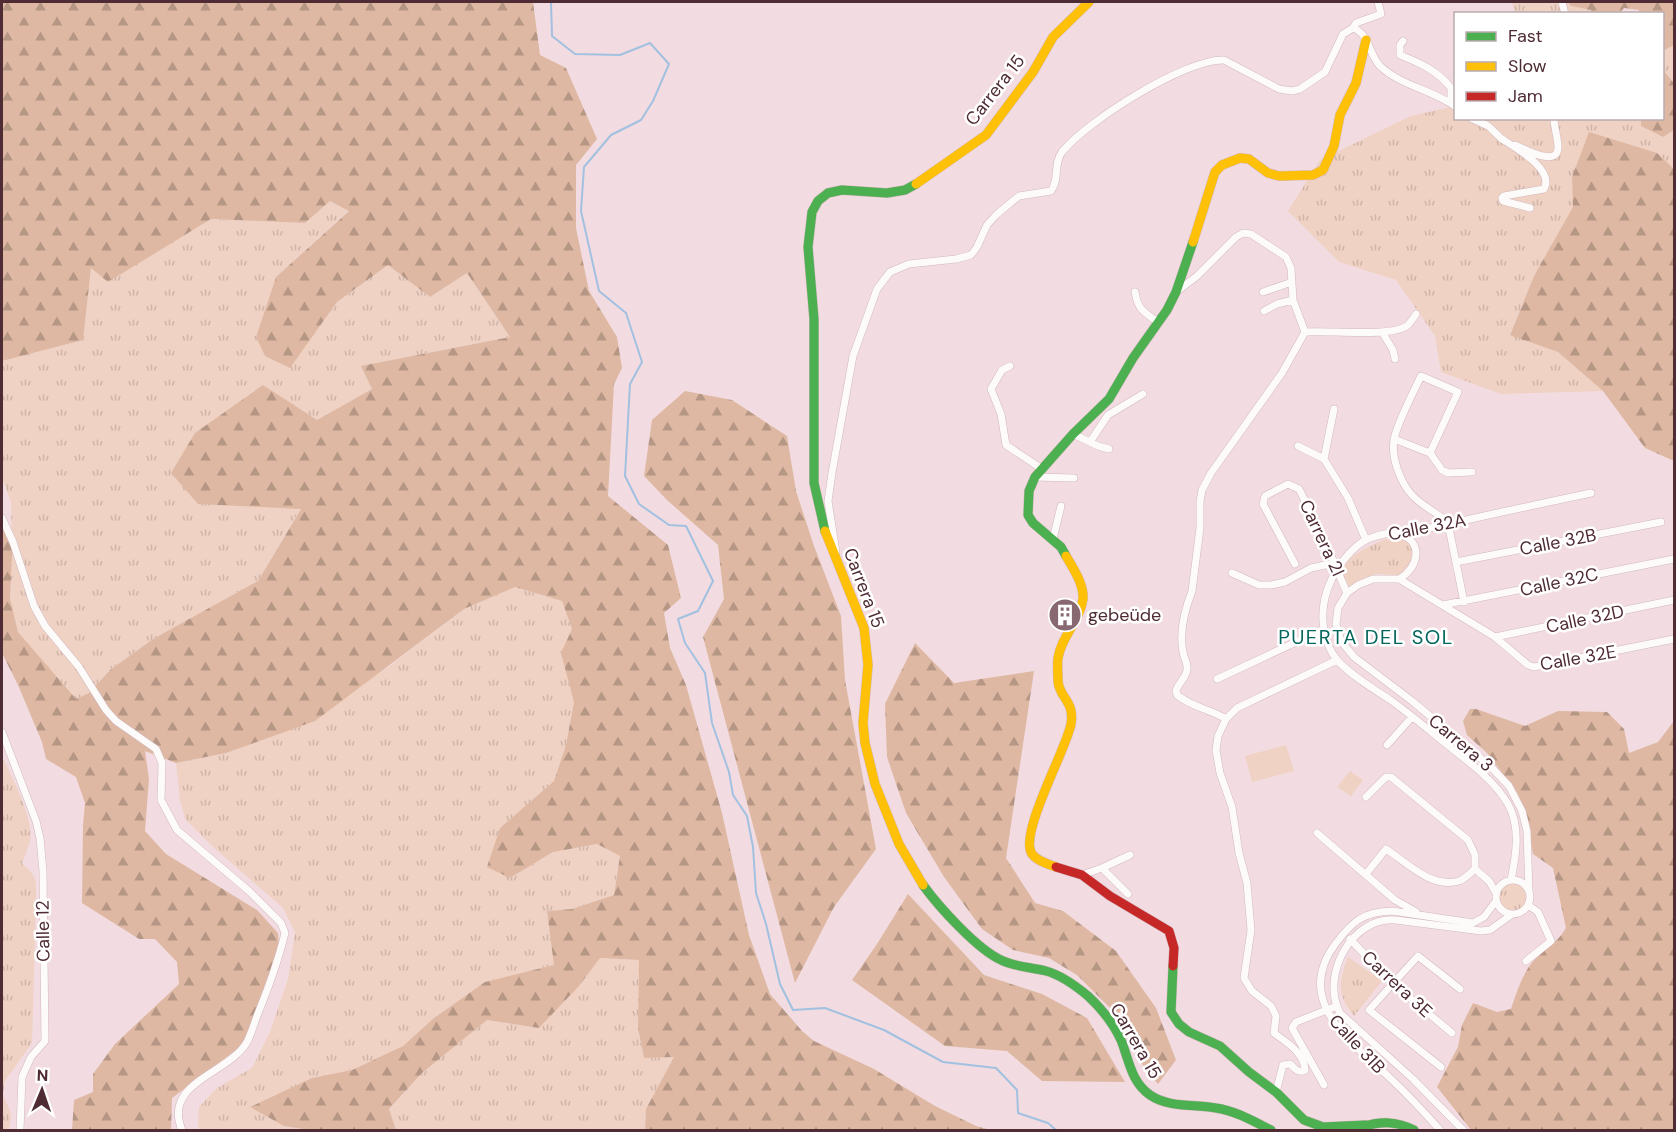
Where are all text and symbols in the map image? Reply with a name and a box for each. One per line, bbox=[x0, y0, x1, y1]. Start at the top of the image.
legend bbox=[1454, 12, 1664, 120]
text: Fast bbox=[1508, 24, 1543, 48]
street label: Carrera 15 bbox=[960, 50, 1030, 130]
text: Slow bbox=[1508, 54, 1547, 78]
text: Jam bbox=[1508, 84, 1543, 108]
street label: Carrera 2I bbox=[1294, 496, 1350, 580]
street label: Calle 32A bbox=[1386, 508, 1468, 546]
street label: Calle 32B bbox=[1518, 523, 1599, 561]
street label: Carrera 15 bbox=[838, 545, 890, 631]
street label: Calle 32C bbox=[1518, 562, 1600, 602]
building icon: gebeüde bbox=[1047, 597, 1083, 633]
street label: Calle 32D bbox=[1544, 599, 1626, 639]
place label: gebeüde bbox=[1088, 603, 1161, 627]
district label: PUERTA DEL SOL bbox=[1278, 624, 1454, 650]
street label: Calle 32E bbox=[1538, 640, 1618, 676]
street label: Carrera 3 bbox=[1423, 709, 1499, 777]
street label: Calle 12 bbox=[30, 900, 56, 962]
street label: Carrera 3E bbox=[1357, 945, 1437, 1023]
street label: Carrera 15 bbox=[1105, 999, 1167, 1083]
street label: Calle 31B bbox=[1323, 1009, 1391, 1079]
north arrow bbox=[12, 1060, 72, 1120]
text: N bbox=[36, 1065, 49, 1086]

